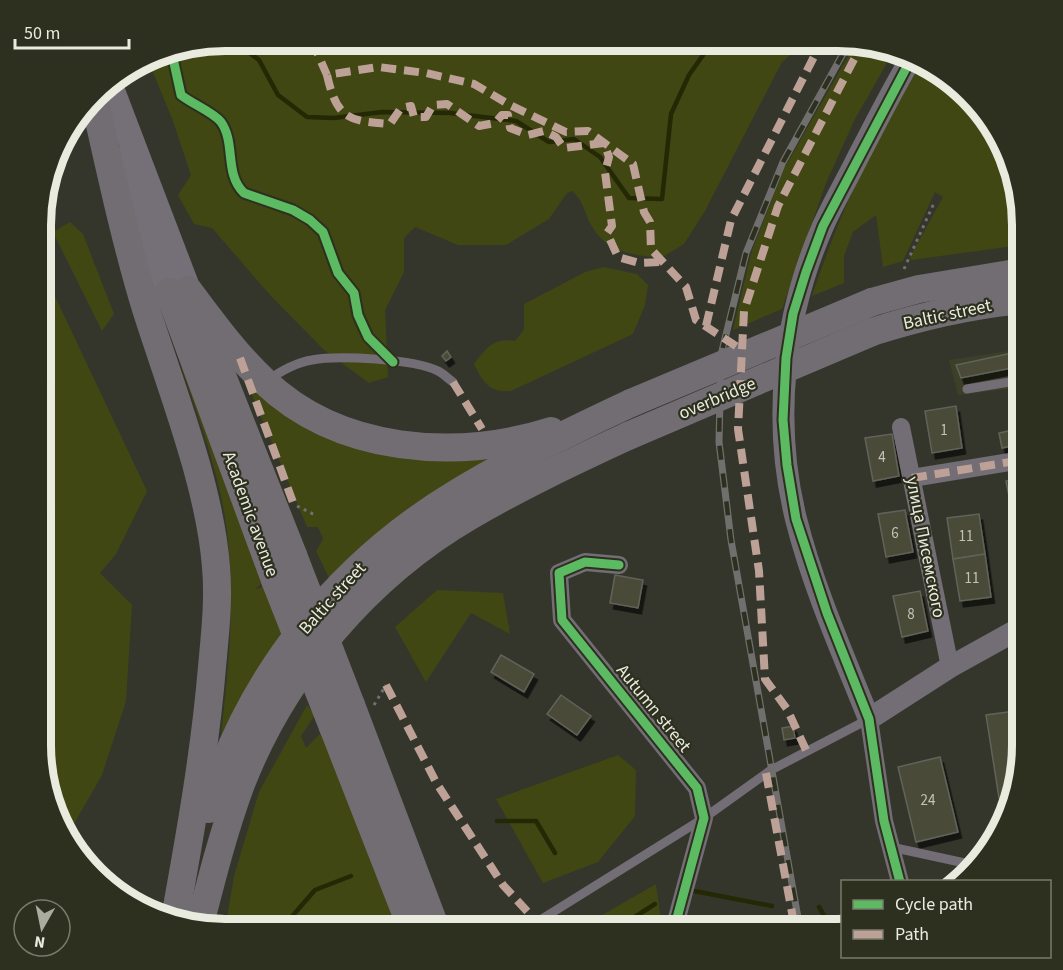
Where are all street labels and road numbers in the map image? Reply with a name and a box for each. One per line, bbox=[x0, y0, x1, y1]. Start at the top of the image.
street label: Baltic street bbox=[901, 293, 994, 336]
street label: overbridge bbox=[675, 371, 760, 426]
street label: Academic avenue bbox=[216, 448, 285, 580]
street label: улица Писемского bbox=[900, 474, 951, 620]
street label: Baltic street bbox=[293, 557, 372, 640]
street label: Autumn street bbox=[610, 659, 697, 758]

